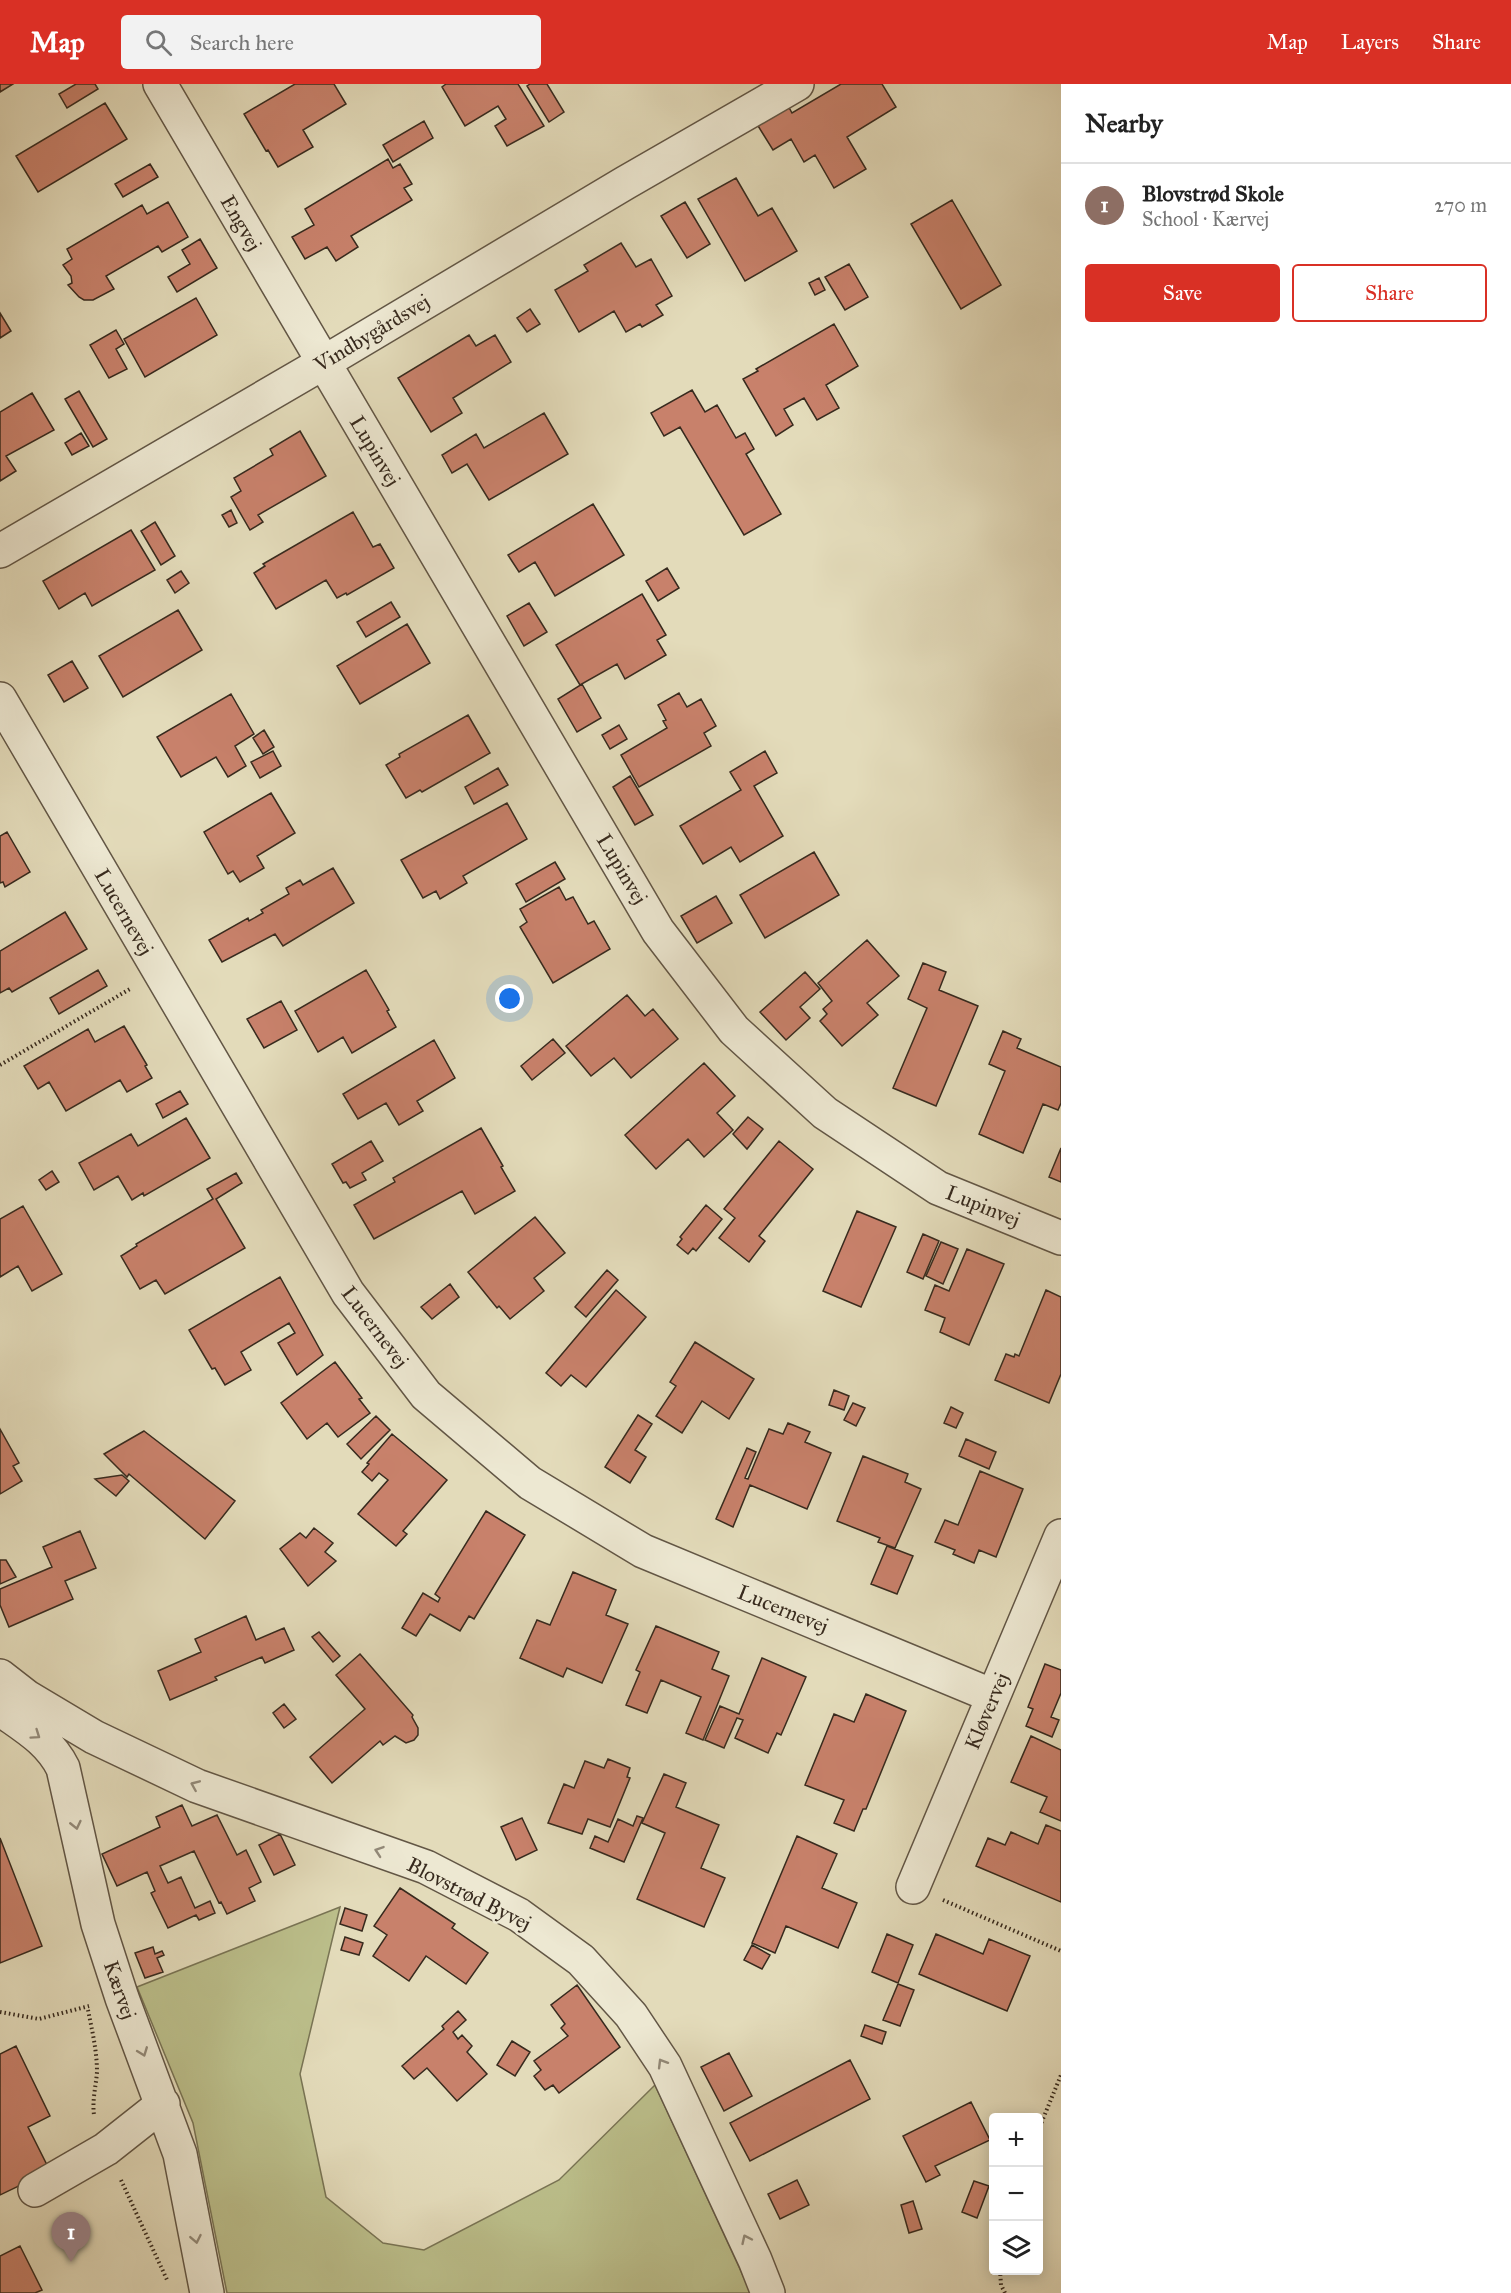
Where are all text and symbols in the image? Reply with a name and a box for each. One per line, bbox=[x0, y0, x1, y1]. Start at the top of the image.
search box bbox=[121, 15, 541, 69]
text: Map bbox=[30, 25, 85, 60]
icon: search bbox=[142, 26, 175, 59]
text: Search here bbox=[190, 29, 294, 56]
text: Map bbox=[1267, 29, 1308, 55]
text: Layers bbox=[1341, 29, 1399, 55]
text: Share bbox=[1432, 29, 1481, 55]
text: Nearby bbox=[1085, 107, 1163, 139]
text: Blovstrød Skole bbox=[1142, 180, 1284, 207]
street label: Engvej bbox=[215, 190, 267, 256]
text: 1 bbox=[1101, 193, 1108, 217]
text: 270 m bbox=[1434, 193, 1487, 217]
text: School · Kærvej bbox=[1142, 207, 1269, 231]
button: Save bbox=[1085, 264, 1280, 322]
button: Share bbox=[1292, 264, 1487, 322]
street label: Vindbygårdsvej bbox=[309, 288, 435, 378]
street label: Lupinvej bbox=[344, 411, 406, 491]
street label: Lupinvej bbox=[591, 829, 653, 909]
street label: Lucernevej bbox=[89, 864, 159, 960]
your location bbox=[495, 984, 524, 1013]
street label: Lupinvej bbox=[942, 1179, 1024, 1233]
street label: Lucernevej bbox=[336, 1281, 414, 1373]
street label: Lucernevej bbox=[734, 1579, 832, 1639]
street label: Kløvervej bbox=[959, 1668, 1015, 1754]
one-way arrow bbox=[29, 1728, 40, 1739]
one-way arrow bbox=[190, 1780, 201, 1792]
one-way arrow bbox=[69, 1820, 82, 1830]
one-way arrow bbox=[374, 1845, 385, 1858]
street label: Blovstrød Byvej bbox=[402, 1851, 536, 1937]
street label: Kærvej bbox=[98, 1957, 142, 2023]
one-way arrow bbox=[135, 2046, 148, 2057]
one-way arrow bbox=[658, 2059, 670, 2069]
map controls bbox=[989, 2113, 1043, 2275]
button: + bbox=[989, 2113, 1043, 2167]
button: − bbox=[989, 2167, 1043, 2221]
pin: 1 bbox=[52, 2212, 90, 2262]
button: layers bbox=[989, 2221, 1043, 2275]
one-way arrow bbox=[189, 2234, 202, 2244]
one-way arrow bbox=[741, 2235, 753, 2246]

